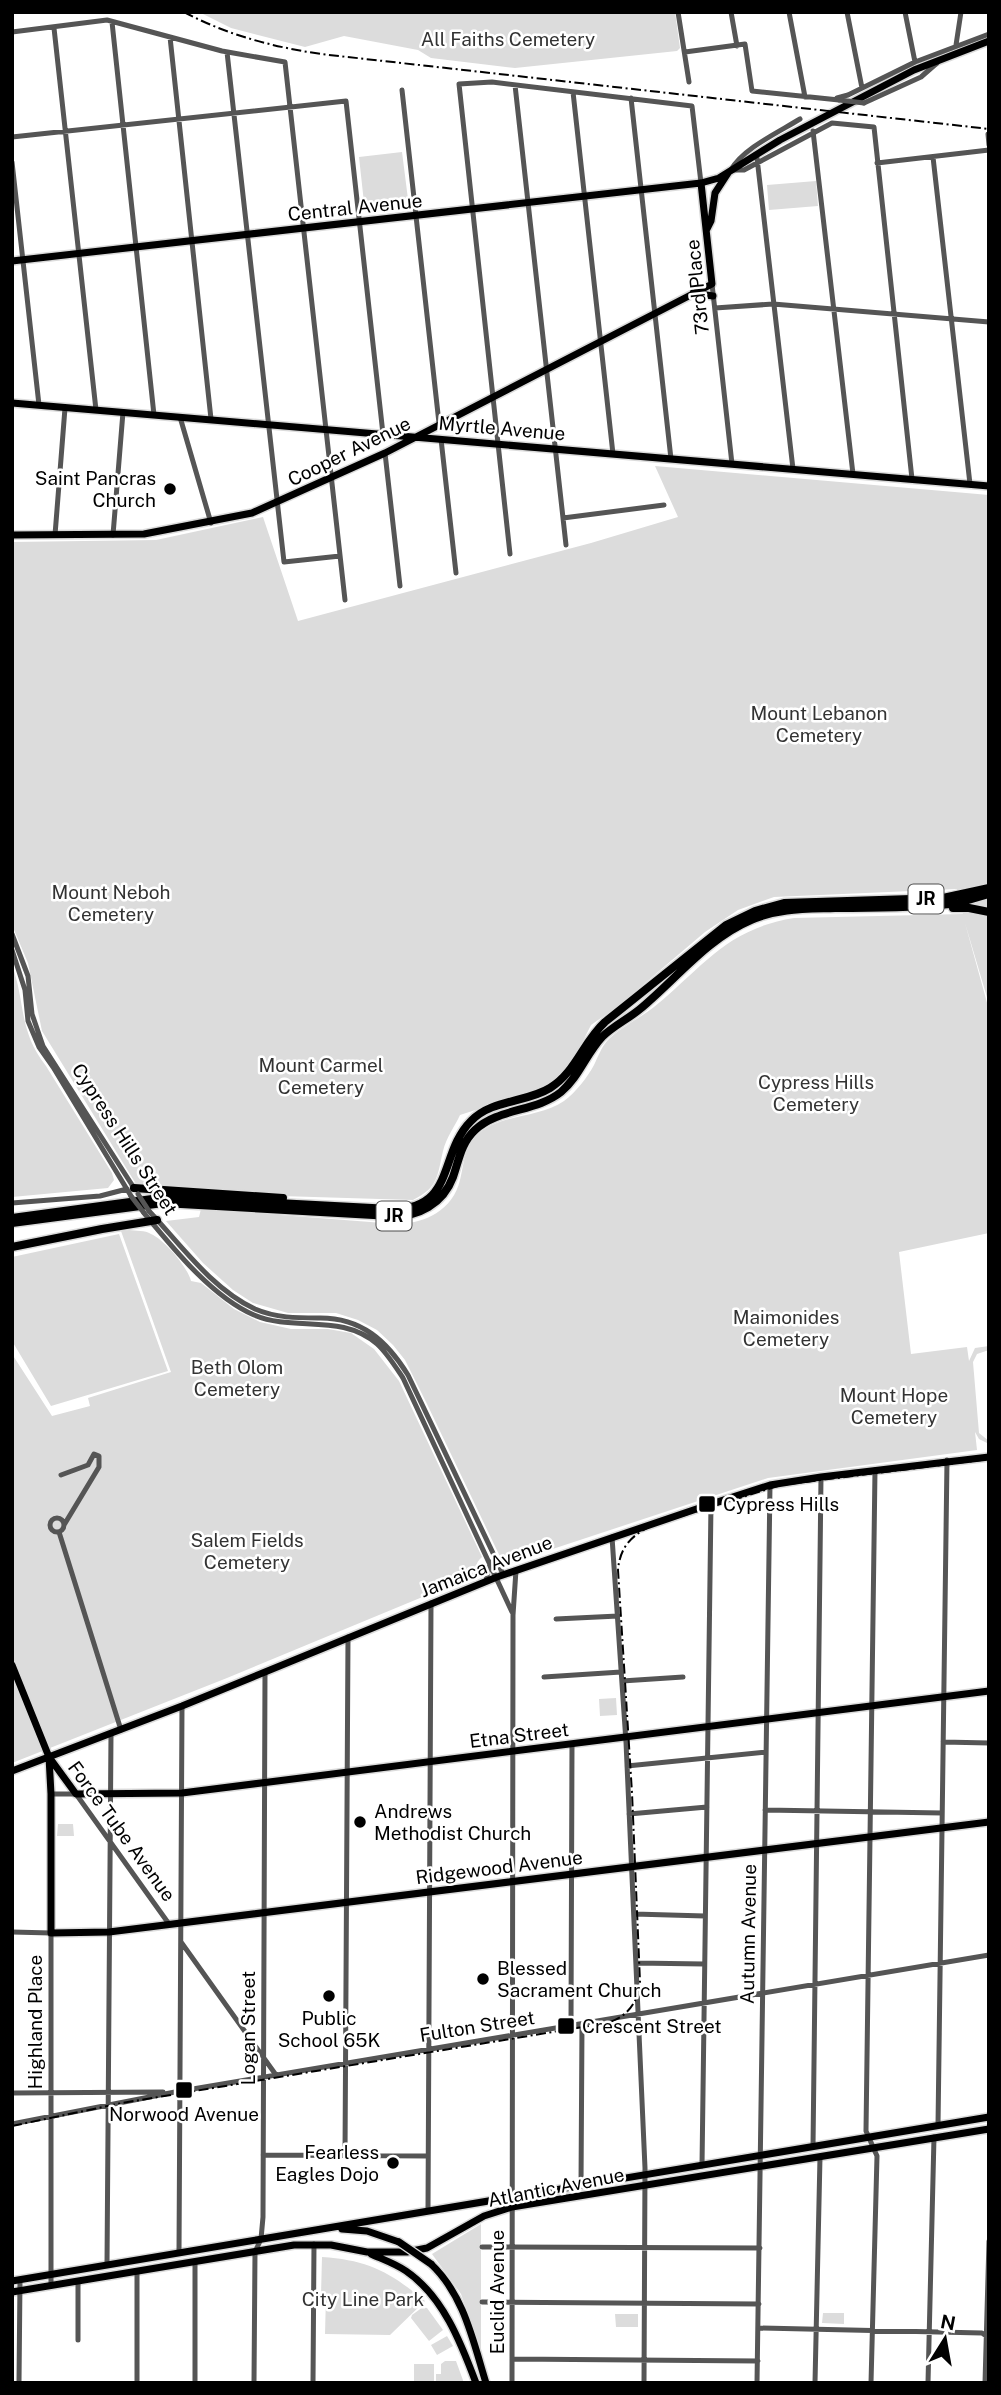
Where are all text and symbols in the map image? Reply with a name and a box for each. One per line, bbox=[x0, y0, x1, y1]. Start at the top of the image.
park label: All Faiths Cemetery bbox=[421, 28, 595, 50]
street label: Central Avenue bbox=[287, 189, 423, 225]
street label: 73rd Place bbox=[681, 238, 713, 336]
street label: Myrtle Avenue bbox=[438, 411, 566, 445]
street label: Cooper Avenue bbox=[284, 412, 414, 490]
place label: Saint Pancras Church bbox=[35, 467, 156, 511]
marker: Saint Pancras Church bbox=[162, 481, 178, 497]
park label: Mount Lebanon Cemetery bbox=[751, 702, 887, 746]
park label: Mount Neboh Cemetery bbox=[51, 881, 171, 925]
road number: JR bbox=[908, 884, 944, 914]
park label: Mount Carmel Cemetery bbox=[259, 1054, 383, 1098]
street label: Cypress Hills Street bbox=[68, 1059, 182, 1219]
park label: Cypress Hills Cemetery bbox=[758, 1071, 874, 1115]
road number: JR bbox=[376, 1202, 412, 1231]
park label: Maimonides Cemetery bbox=[733, 1306, 839, 1350]
park label: Beth Olom Cemetery bbox=[191, 1356, 283, 1400]
park label: Mount Hope Cemetery bbox=[840, 1384, 948, 1428]
place label: Cypress Hills bbox=[723, 1493, 839, 1515]
marker: Cypress Hills bbox=[697, 1494, 717, 1514]
park label: Salem Fields Cemetery bbox=[190, 1529, 304, 1573]
street label: Jamaica Avenue bbox=[417, 1531, 555, 1601]
street label: Etna Street bbox=[468, 1718, 570, 1752]
street label: Force Tube Avenue bbox=[64, 1757, 180, 1905]
place label: Andrews Methodist Church bbox=[374, 1800, 531, 1844]
marker: Andrews Methodist Church bbox=[352, 1814, 368, 1830]
street label: Ridgewood Avenue bbox=[414, 1846, 584, 1888]
street label: Autumn Avenue bbox=[736, 1864, 760, 2004]
street label: Highland Place bbox=[24, 1955, 46, 2089]
place label: Blessed Sacrament Church bbox=[497, 1957, 661, 2001]
street label: Logan Street bbox=[237, 1971, 259, 2085]
marker: Blessed Sacrament Church bbox=[475, 1971, 491, 1987]
marker: Public School 65K bbox=[321, 1988, 337, 2004]
street label: Fulton Street bbox=[418, 2006, 536, 2046]
place label: Public School 65K bbox=[278, 2007, 380, 2051]
place label: Crescent Street bbox=[582, 2015, 722, 2037]
marker: Crescent Street bbox=[556, 2016, 576, 2036]
marker: Norwood Avenue bbox=[174, 2080, 194, 2100]
place label: Norwood Avenue bbox=[109, 2103, 259, 2125]
place label: Fearless Eagles Dojo bbox=[275, 2141, 379, 2185]
marker: Fearless Eagles Dojo bbox=[385, 2155, 401, 2171]
street label: Atlantic Avenue bbox=[486, 2163, 626, 2211]
street label: Euclid Avenue bbox=[486, 2230, 508, 2354]
park label: City Line Park bbox=[302, 2288, 425, 2310]
north arrow bbox=[910, 2304, 980, 2374]
text: N bbox=[939, 2310, 958, 2335]

